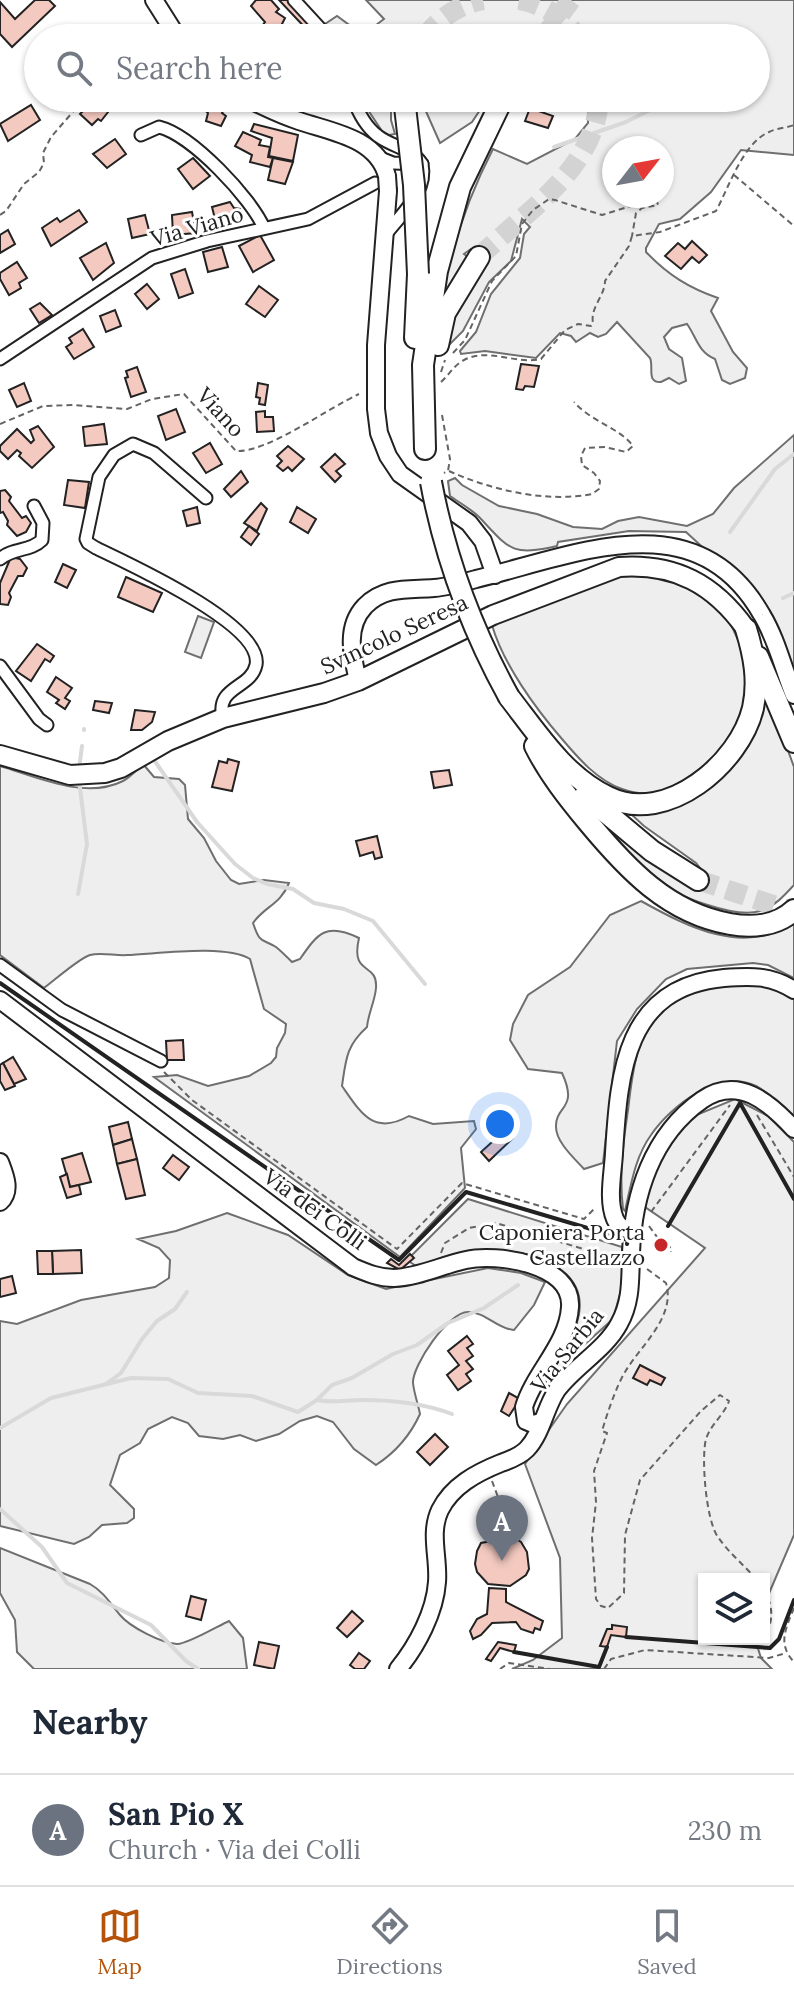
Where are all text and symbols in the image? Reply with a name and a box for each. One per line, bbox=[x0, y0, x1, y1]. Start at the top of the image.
search box bbox=[24, 24, 770, 112]
icon: search bbox=[52, 46, 96, 90]
text: Search here bbox=[116, 49, 283, 87]
north arrow bbox=[602, 136, 674, 208]
street label: Via Viano bbox=[146, 199, 247, 253]
street label: Viano bbox=[190, 381, 251, 443]
street label: Svincolo Seresa bbox=[316, 588, 472, 680]
your location bbox=[480, 1104, 520, 1144]
street label: Via dei Colli bbox=[257, 1162, 372, 1256]
place label: Caponiera Porta Castellazzo bbox=[479, 1218, 645, 1271]
marker: Caponiera Porta Castellazzo bbox=[652, 1236, 670, 1254]
street label: Via Sarbia bbox=[524, 1302, 610, 1399]
pin: A bbox=[476, 1495, 528, 1561]
map controls bbox=[698, 1573, 770, 1645]
button: layers bbox=[698, 1573, 770, 1645]
text: Nearby bbox=[32, 1700, 148, 1743]
text: San Pio X bbox=[108, 1795, 244, 1833]
text: A bbox=[49, 1814, 67, 1847]
text: 230 m bbox=[688, 1814, 762, 1847]
text: Church · Via dei Colli bbox=[108, 1833, 361, 1866]
tab: Map bbox=[97, 1904, 142, 1980]
tab: Directions bbox=[336, 1904, 443, 1980]
tab: Saved bbox=[637, 1904, 697, 1980]

